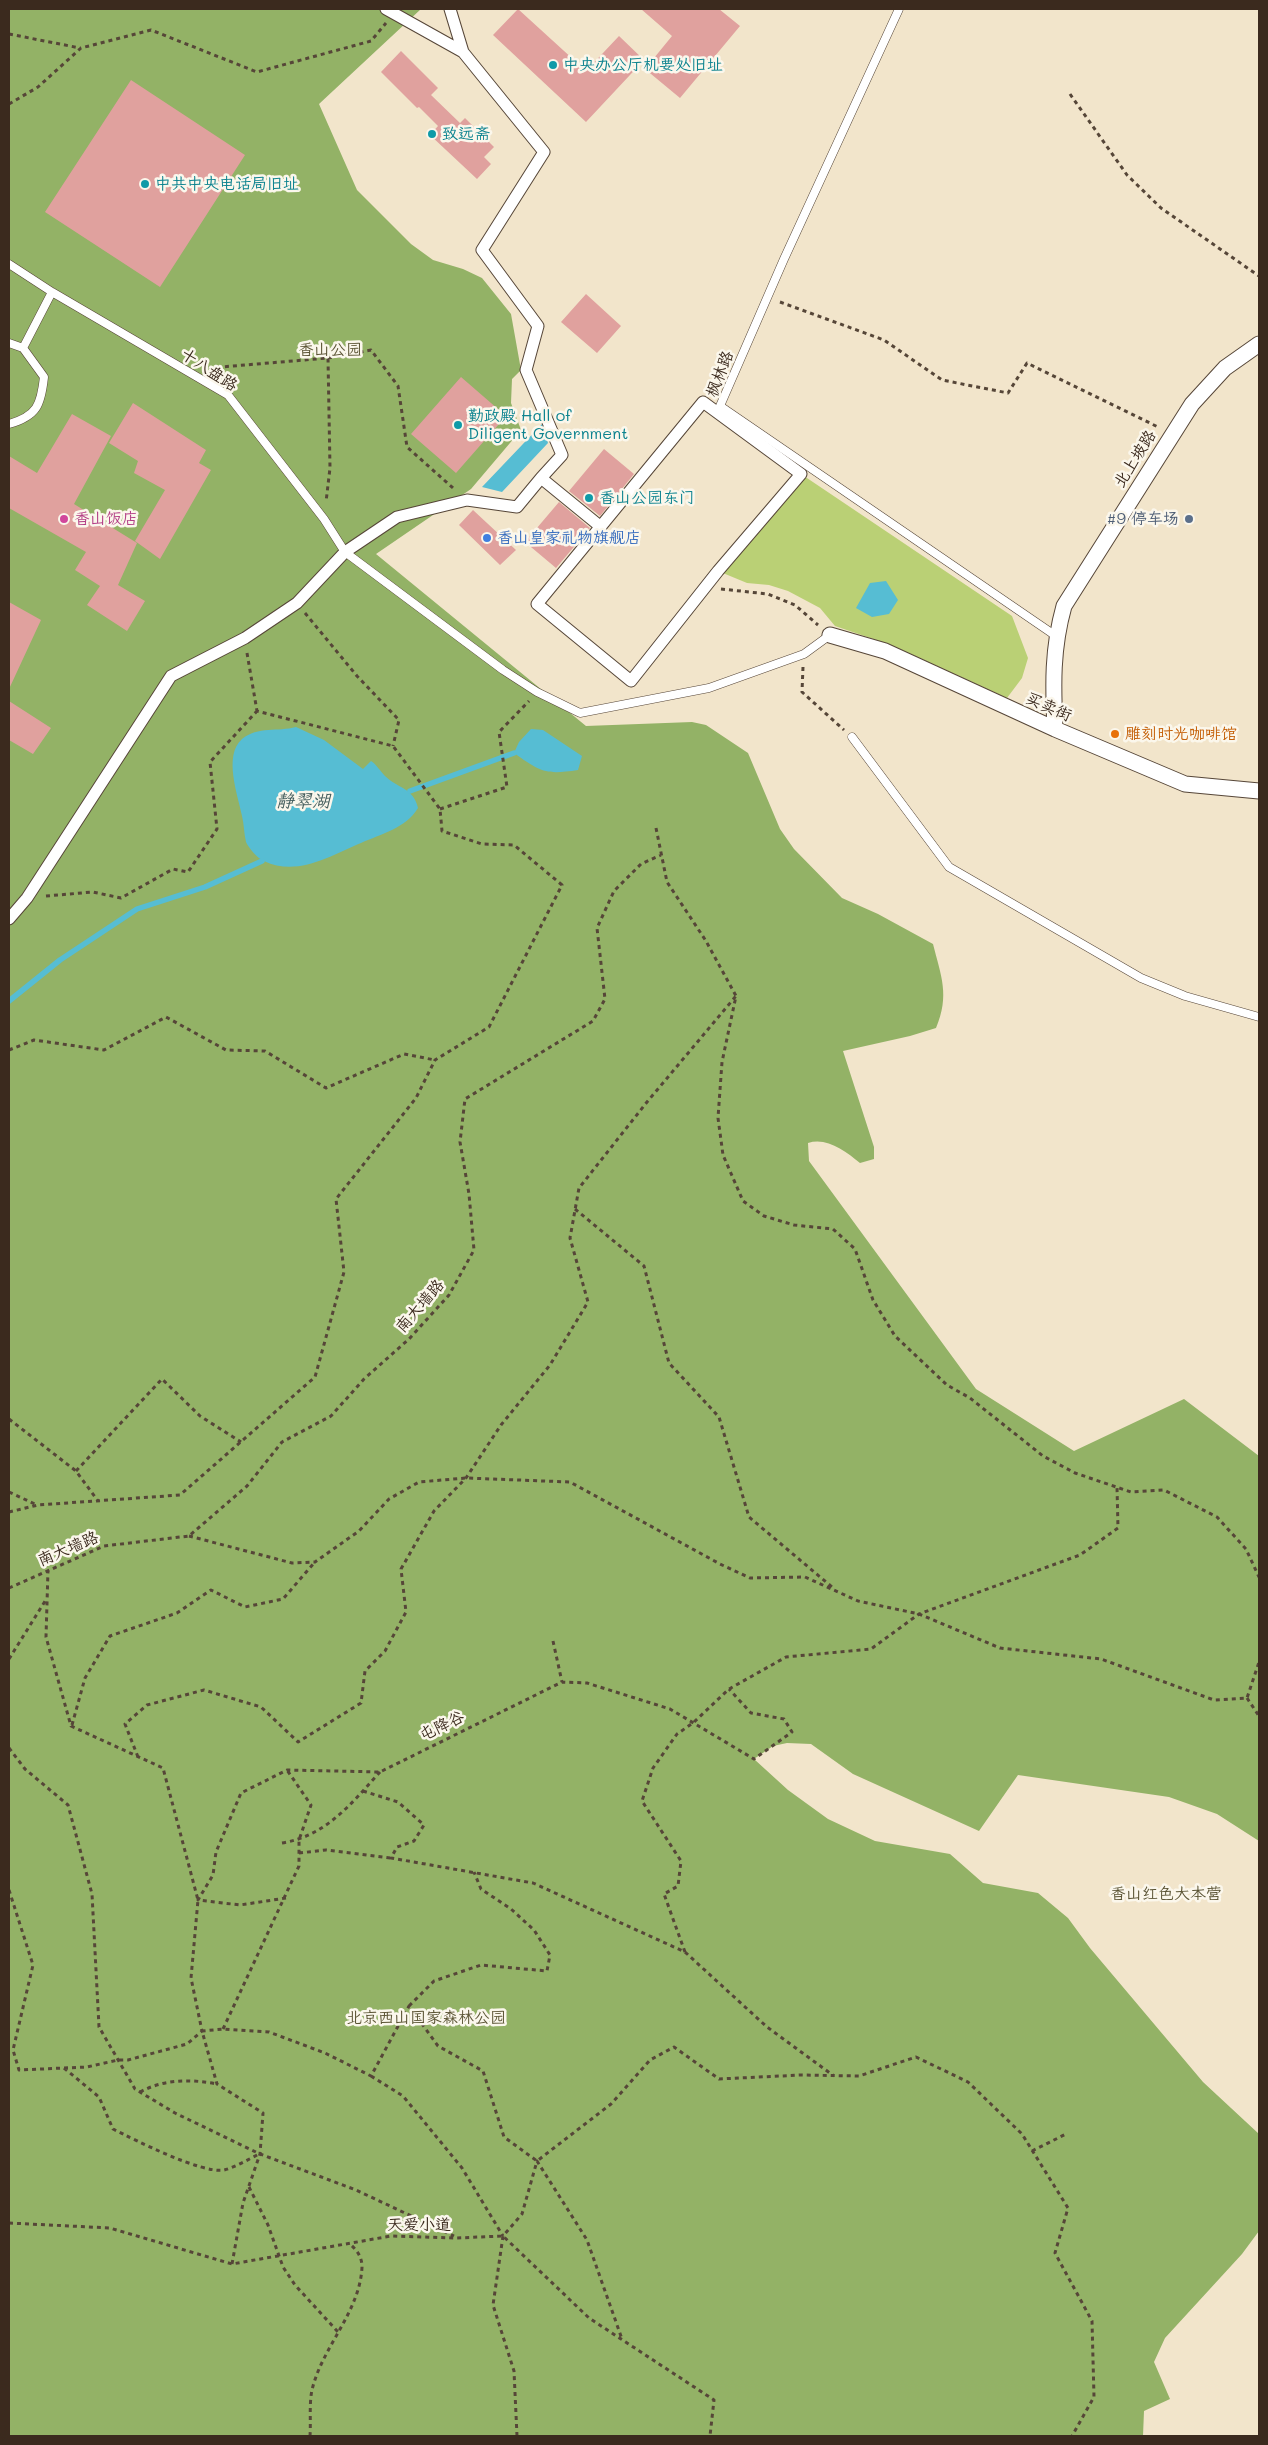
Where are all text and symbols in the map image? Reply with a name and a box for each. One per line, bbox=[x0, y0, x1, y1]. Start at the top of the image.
place label: 中央办公厅机要处旧址 bbox=[563, 55, 723, 75]
marker: 中央办公厅机要处旧址 bbox=[547, 59, 559, 71]
place label: 致远斋 bbox=[442, 124, 490, 144]
marker: 致远斋 bbox=[426, 128, 438, 140]
place label: 中共中央电话局旧址 bbox=[155, 174, 299, 194]
marker: 中共中央电话局旧址 bbox=[139, 178, 151, 190]
park label: 香山公园 bbox=[298, 340, 362, 360]
street label: 十八盘路 bbox=[177, 345, 241, 395]
street label: 枫林路 bbox=[702, 348, 738, 400]
place label: 勤政殿 Hall of Diligent Government bbox=[468, 406, 628, 444]
marker: 勤政殿 Hall of Diligent Government bbox=[452, 419, 464, 431]
street label: 北上坡路 bbox=[1110, 427, 1160, 491]
place label: 香山公园东门 bbox=[599, 488, 695, 508]
marker: 香山公园东门 bbox=[583, 492, 595, 504]
place label: 香山饭店 bbox=[74, 509, 138, 529]
place label: #9 停车场 bbox=[1107, 509, 1179, 529]
marker: 香山饭店 bbox=[58, 513, 70, 525]
marker: #9 停车场 bbox=[1183, 513, 1195, 525]
place label: 香山皇家礼物旗舰店 bbox=[497, 528, 641, 548]
marker: 香山皇家礼物旗舰店 bbox=[481, 532, 493, 544]
street label: 买卖街 bbox=[1023, 688, 1075, 726]
place label: 雕刻时光咖啡馆 bbox=[1125, 724, 1237, 744]
marker: 雕刻时光咖啡馆 bbox=[1109, 728, 1121, 740]
water label: 静翠湖 bbox=[276, 790, 330, 812]
street label: 南大墙路 bbox=[392, 1276, 448, 1336]
street label: 南大墙路 bbox=[35, 1528, 101, 1570]
street label: 屯降谷 bbox=[416, 1707, 468, 1745]
park label: 香山红色大本营 bbox=[1110, 1884, 1222, 1904]
park label: 北京西山国家森林公园 bbox=[346, 2008, 506, 2028]
street label: 天爱小道 bbox=[387, 2215, 451, 2235]

